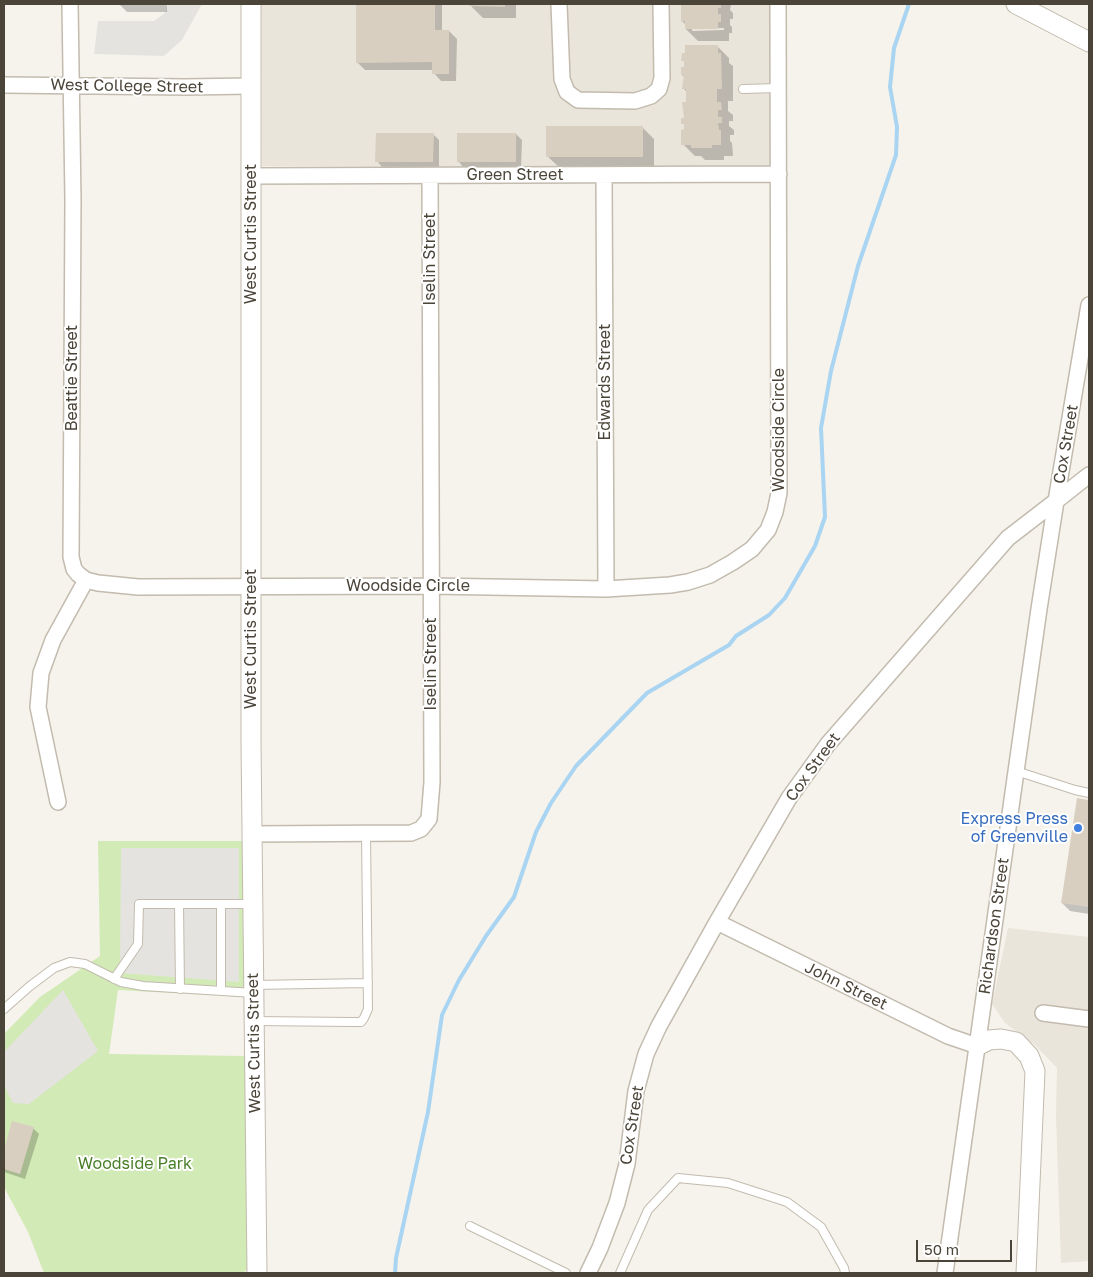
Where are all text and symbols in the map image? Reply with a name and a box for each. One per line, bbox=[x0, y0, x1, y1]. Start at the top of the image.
street label: West College Street bbox=[50, 75, 204, 97]
street label: West Curtis Street bbox=[241, 164, 261, 304]
street label: Green Street bbox=[466, 165, 564, 185]
street label: Iselin Street bbox=[420, 212, 440, 306]
street label: Edwards Street bbox=[595, 324, 615, 440]
street label: Beattie Street bbox=[62, 325, 82, 431]
street label: Woodside Circle bbox=[769, 368, 789, 492]
street label: Cox Street bbox=[1050, 403, 1082, 485]
street label: West Curtis Street bbox=[241, 569, 261, 709]
street label: Woodside Circle bbox=[346, 576, 470, 596]
street label: Iselin Street bbox=[421, 617, 441, 711]
street label: Cox Street bbox=[782, 729, 844, 805]
place label: Express Press of Greenville bbox=[960, 809, 1068, 847]
marker: Express Press of Greenville bbox=[1072, 822, 1084, 834]
street label: Richardson Street bbox=[975, 856, 1013, 996]
street label: John Street bbox=[802, 958, 890, 1014]
street label: West Curtis Street bbox=[243, 973, 265, 1113]
street label: Cox Street bbox=[616, 1084, 648, 1166]
park label: Woodside Park bbox=[78, 1154, 192, 1174]
scale bar bbox=[918, 1230, 1014, 1262]
text: 50 m bbox=[924, 1240, 959, 1258]

